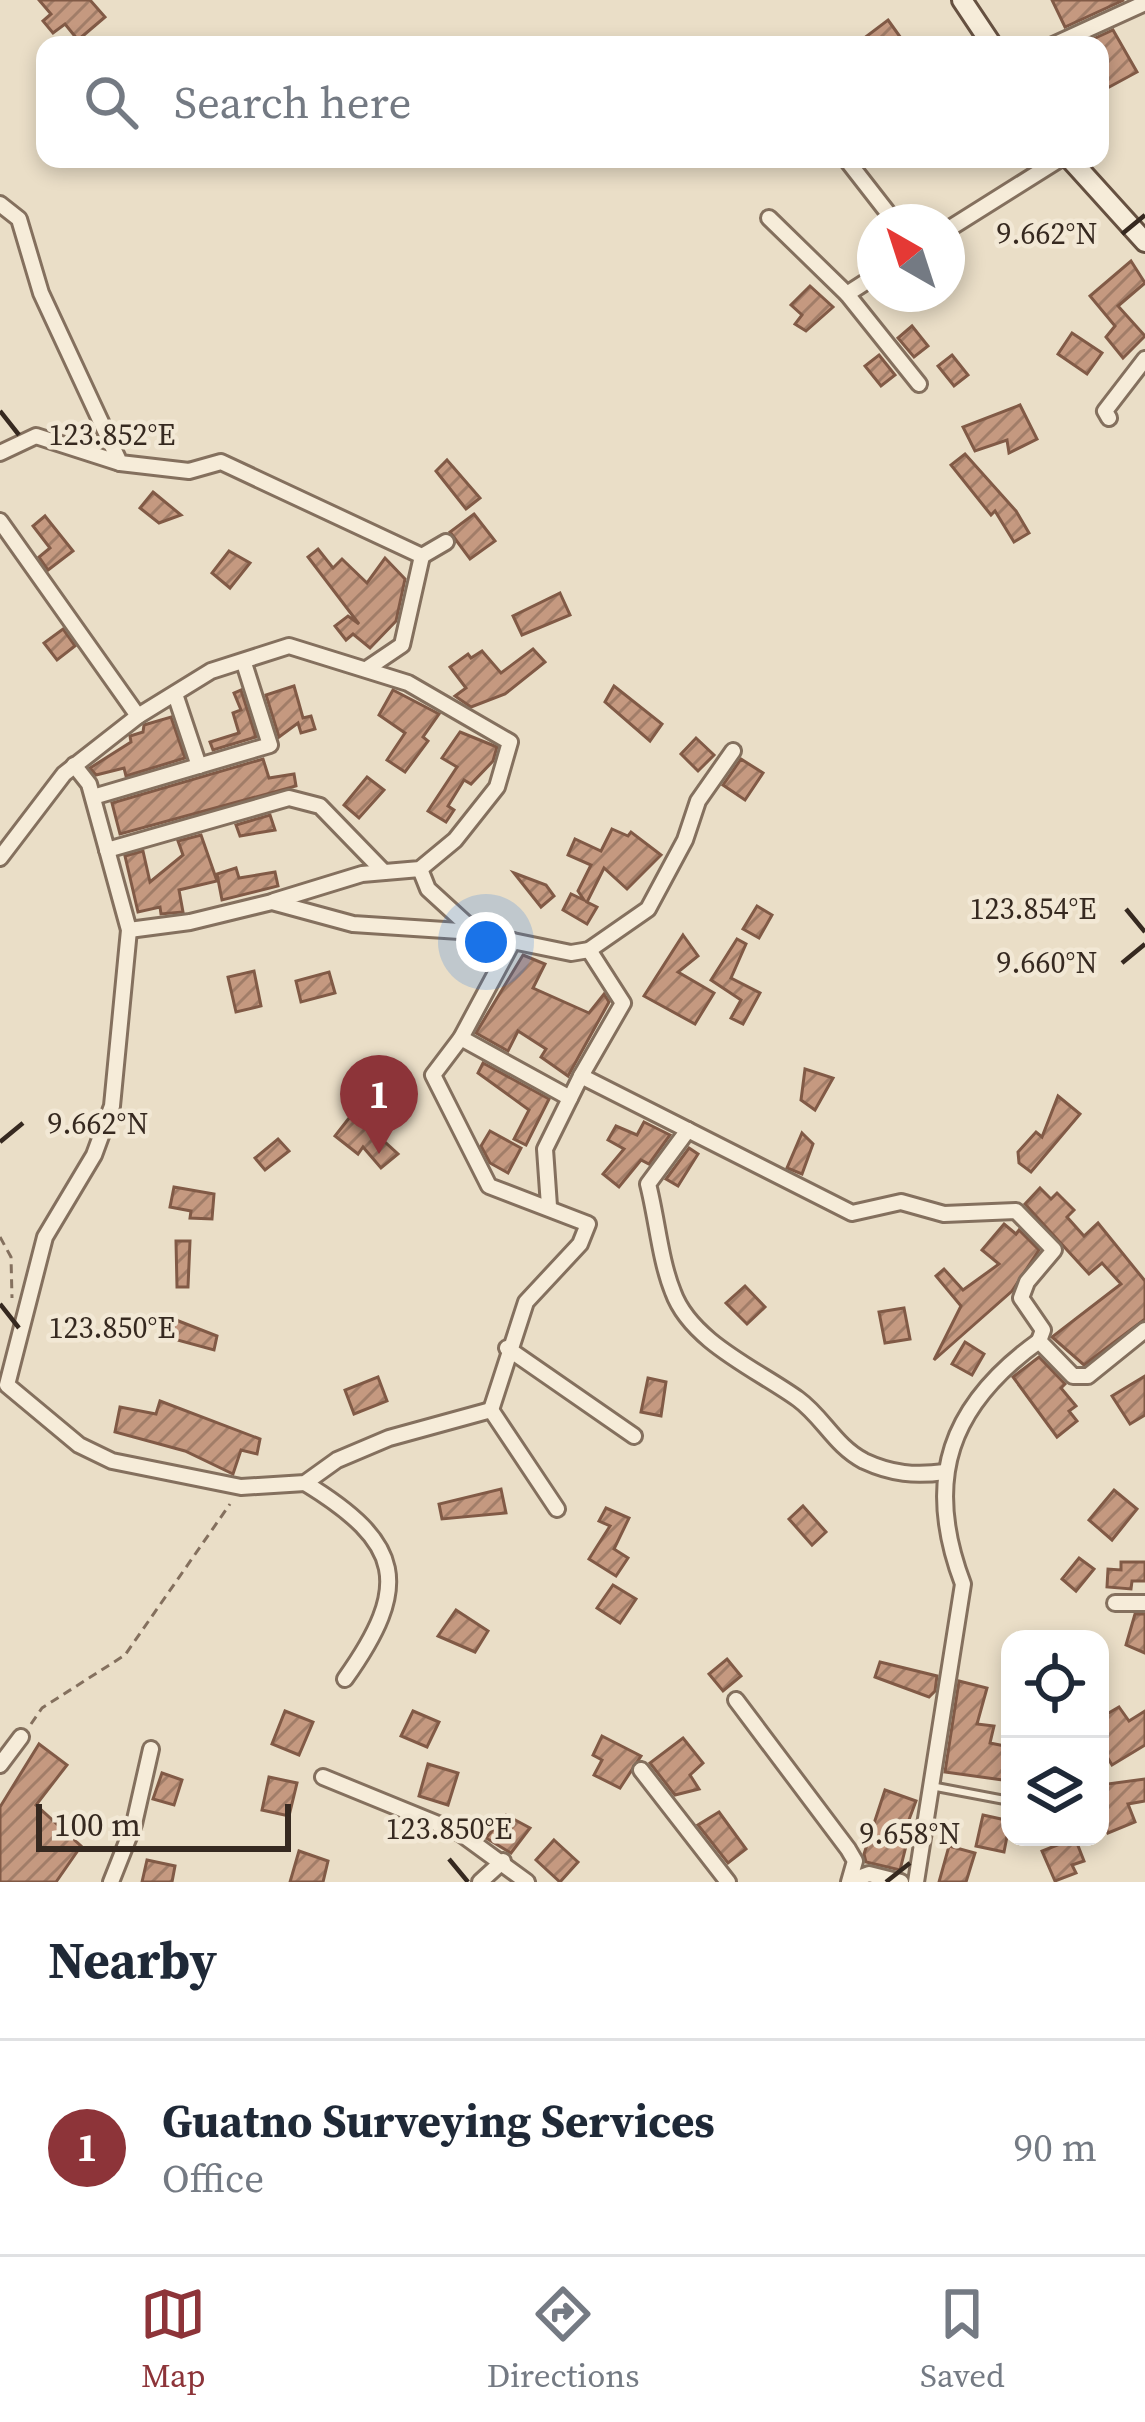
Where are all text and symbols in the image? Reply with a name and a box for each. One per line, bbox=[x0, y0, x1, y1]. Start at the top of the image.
search box bbox=[36, 36, 1109, 168]
icon: search bbox=[78, 69, 144, 135]
text: Search here bbox=[174, 71, 411, 133]
north arrow bbox=[857, 204, 965, 312]
text: 9.662°N bbox=[997, 213, 1097, 254]
text: 123.852°E bbox=[49, 414, 175, 455]
text: 123.854°E bbox=[970, 888, 1096, 929]
your location bbox=[456, 912, 516, 972]
text: 9.660°N bbox=[997, 942, 1097, 983]
pin: 1 bbox=[340, 1055, 418, 1154]
text: 9.662°N bbox=[48, 1103, 148, 1144]
text: 123.850°E bbox=[49, 1307, 175, 1348]
map controls bbox=[1001, 1630, 1109, 1846]
button: locate bbox=[1001, 1630, 1109, 1738]
button: layers bbox=[1001, 1738, 1109, 1846]
scale bar bbox=[36, 1798, 291, 1851]
text: 100 m bbox=[54, 1802, 141, 1847]
text: 123.850°E bbox=[386, 1808, 512, 1849]
text: 9.658°N bbox=[860, 1813, 960, 1854]
text: Nearby bbox=[48, 1925, 217, 1995]
text: Guatno Surveying Services bbox=[162, 2090, 715, 2152]
text: 1 bbox=[76, 2121, 98, 2174]
text: 90 m bbox=[1014, 2121, 1097, 2174]
text: Office bbox=[162, 2152, 264, 2205]
tab: Map bbox=[140, 2281, 206, 2398]
tab: Directions bbox=[487, 2281, 640, 2398]
tab: Saved bbox=[920, 2281, 1005, 2398]

